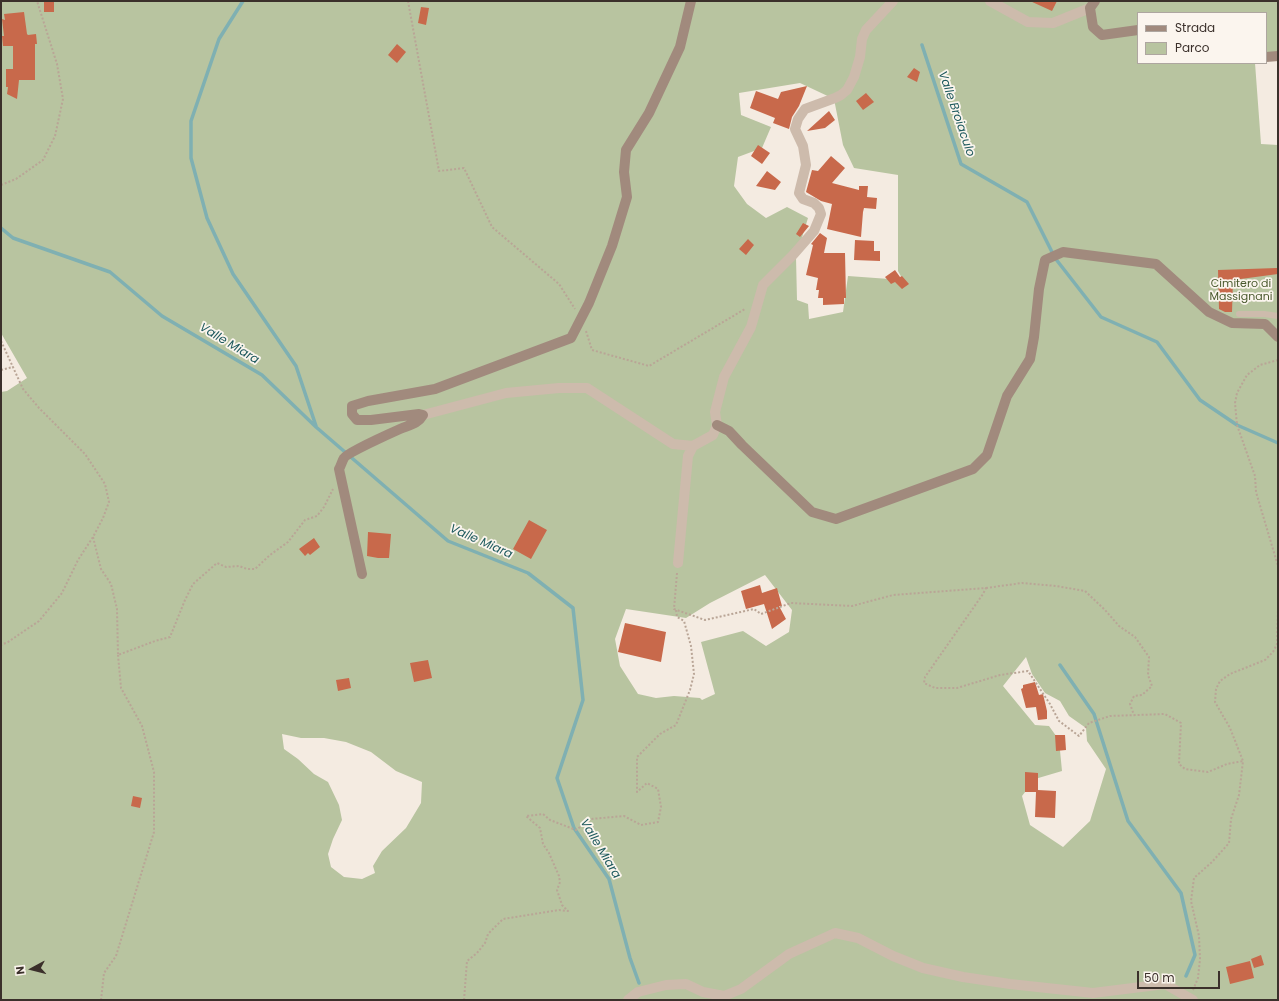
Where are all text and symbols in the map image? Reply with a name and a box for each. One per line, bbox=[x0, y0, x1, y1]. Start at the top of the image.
legend bbox=[1137, 12, 1267, 64]
text: Strada bbox=[1175, 19, 1215, 36]
text: Parco bbox=[1175, 39, 1210, 56]
water label: Valle Broiaculo bbox=[935, 69, 977, 159]
park label: Cimitero di Massignani bbox=[1210, 277, 1272, 303]
water label: Valle Miara bbox=[197, 321, 261, 367]
water label: Valle Miara bbox=[447, 522, 515, 562]
water label: Valle Miara bbox=[577, 817, 623, 881]
north arrow bbox=[12, 949, 52, 989]
scale bar bbox=[1139, 963, 1222, 989]
text: N bbox=[12, 965, 29, 976]
text: 50 m bbox=[1144, 969, 1175, 986]

